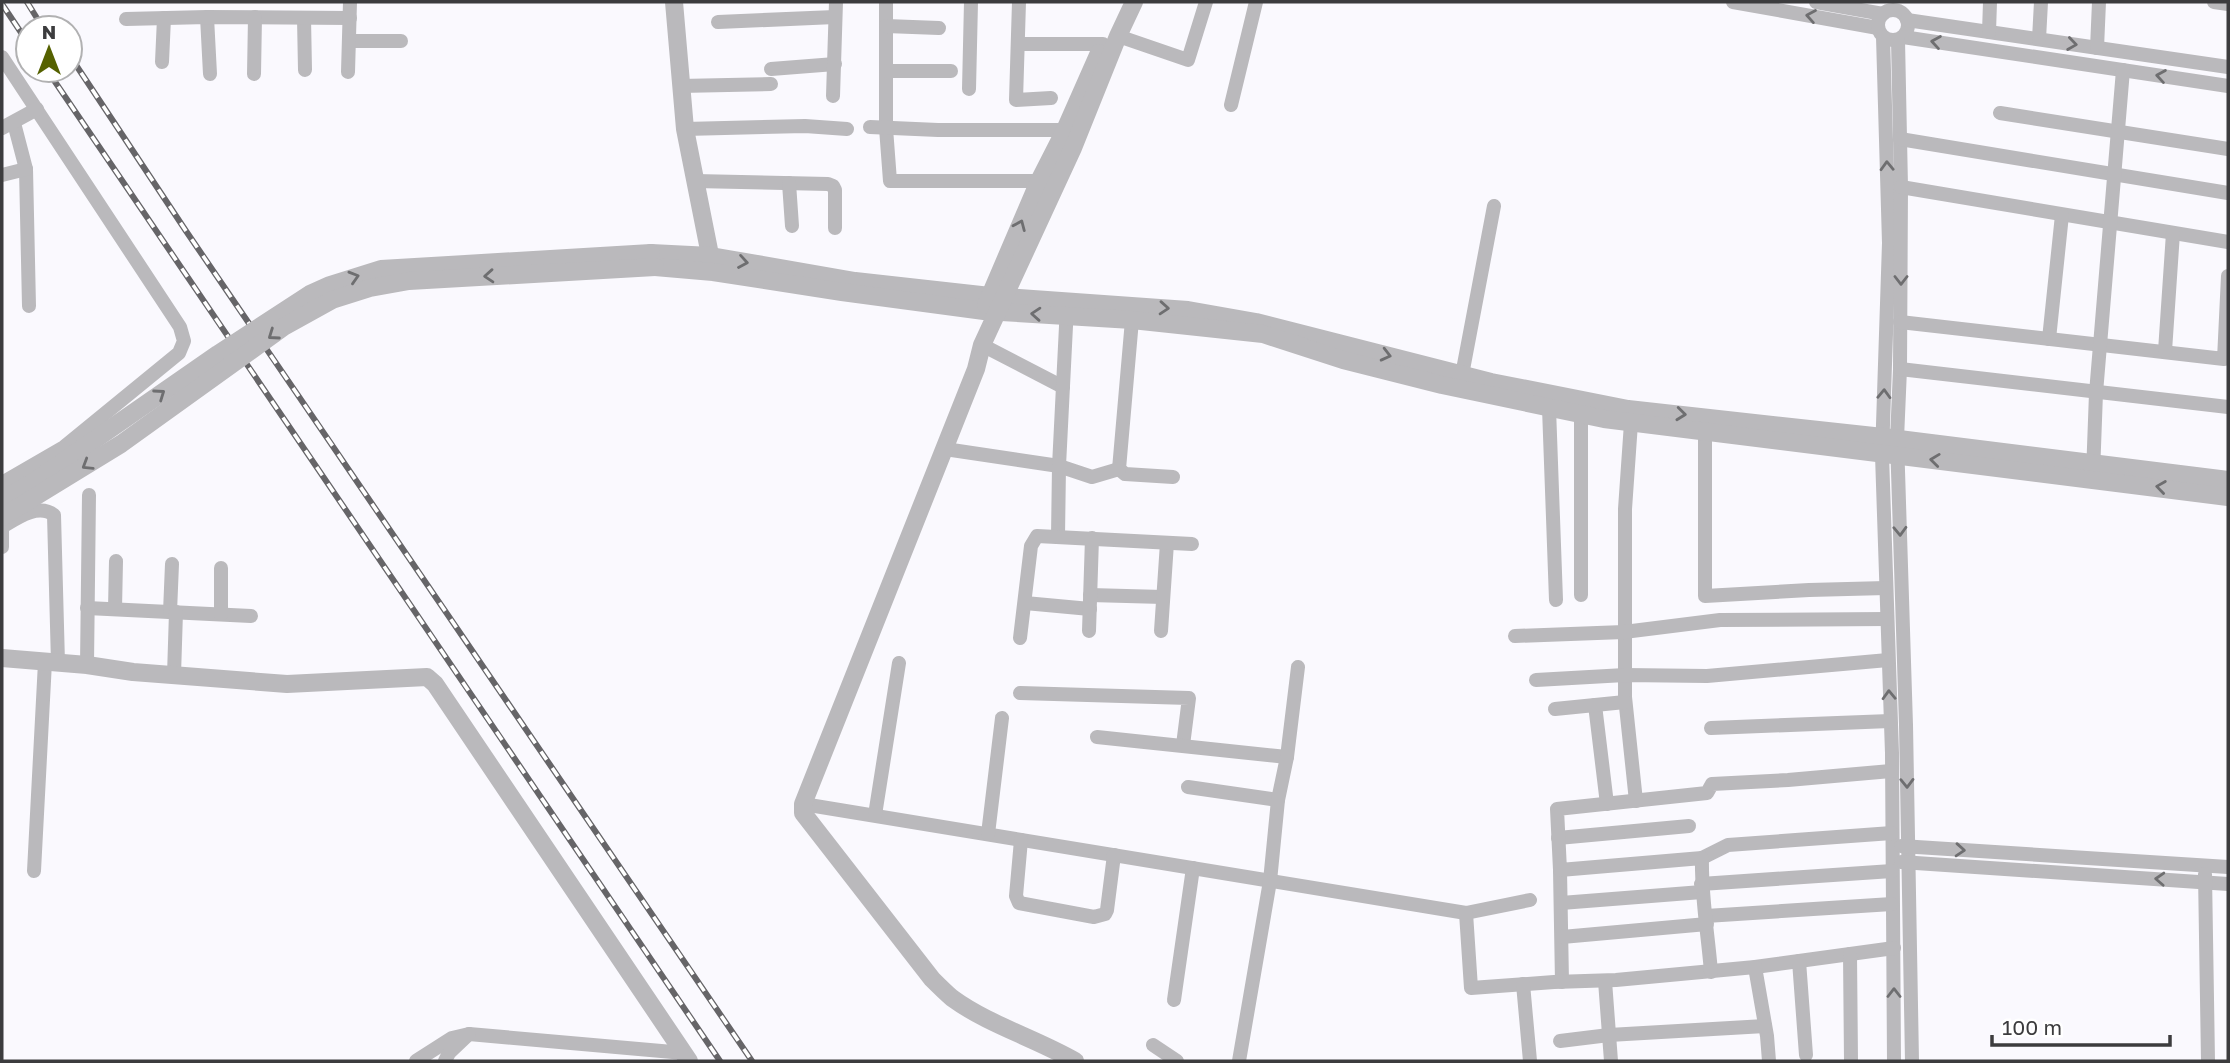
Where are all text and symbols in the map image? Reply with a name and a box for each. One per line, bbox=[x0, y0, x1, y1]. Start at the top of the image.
one-way arrow bbox=[1805, 9, 1817, 24]
north arrow bbox=[14, 14, 84, 84]
text: N bbox=[42, 20, 56, 43]
one-way arrow bbox=[1930, 35, 1942, 50]
one-way arrow bbox=[2066, 36, 2078, 51]
one-way arrow bbox=[2155, 69, 2167, 84]
one-way arrow bbox=[1879, 161, 1895, 171]
one-way arrow bbox=[1012, 220, 1026, 233]
one-way arrow bbox=[737, 253, 749, 268]
one-way arrow bbox=[483, 269, 494, 284]
one-way arrow bbox=[348, 271, 360, 286]
one-way arrow bbox=[1893, 274, 1908, 285]
one-way arrow bbox=[1158, 300, 1169, 315]
one-way arrow bbox=[1030, 306, 1041, 321]
one-way arrow bbox=[268, 327, 281, 339]
one-way arrow bbox=[1380, 347, 1392, 361]
one-way arrow bbox=[1877, 388, 1892, 399]
one-way arrow bbox=[152, 390, 165, 402]
one-way arrow bbox=[1675, 407, 1686, 422]
one-way arrow bbox=[1929, 452, 1941, 467]
one-way arrow bbox=[82, 457, 95, 470]
one-way arrow bbox=[2155, 480, 2167, 495]
one-way arrow bbox=[1892, 527, 1908, 537]
one-way arrow bbox=[1881, 689, 1897, 699]
one-way arrow bbox=[1899, 779, 1915, 789]
one-way arrow bbox=[1955, 842, 1966, 857]
one-way arrow bbox=[2154, 872, 2165, 887]
one-way arrow bbox=[1886, 987, 1902, 998]
scale bar bbox=[1992, 1004, 2170, 1048]
text: 100 m bbox=[2002, 1014, 2062, 1040]

